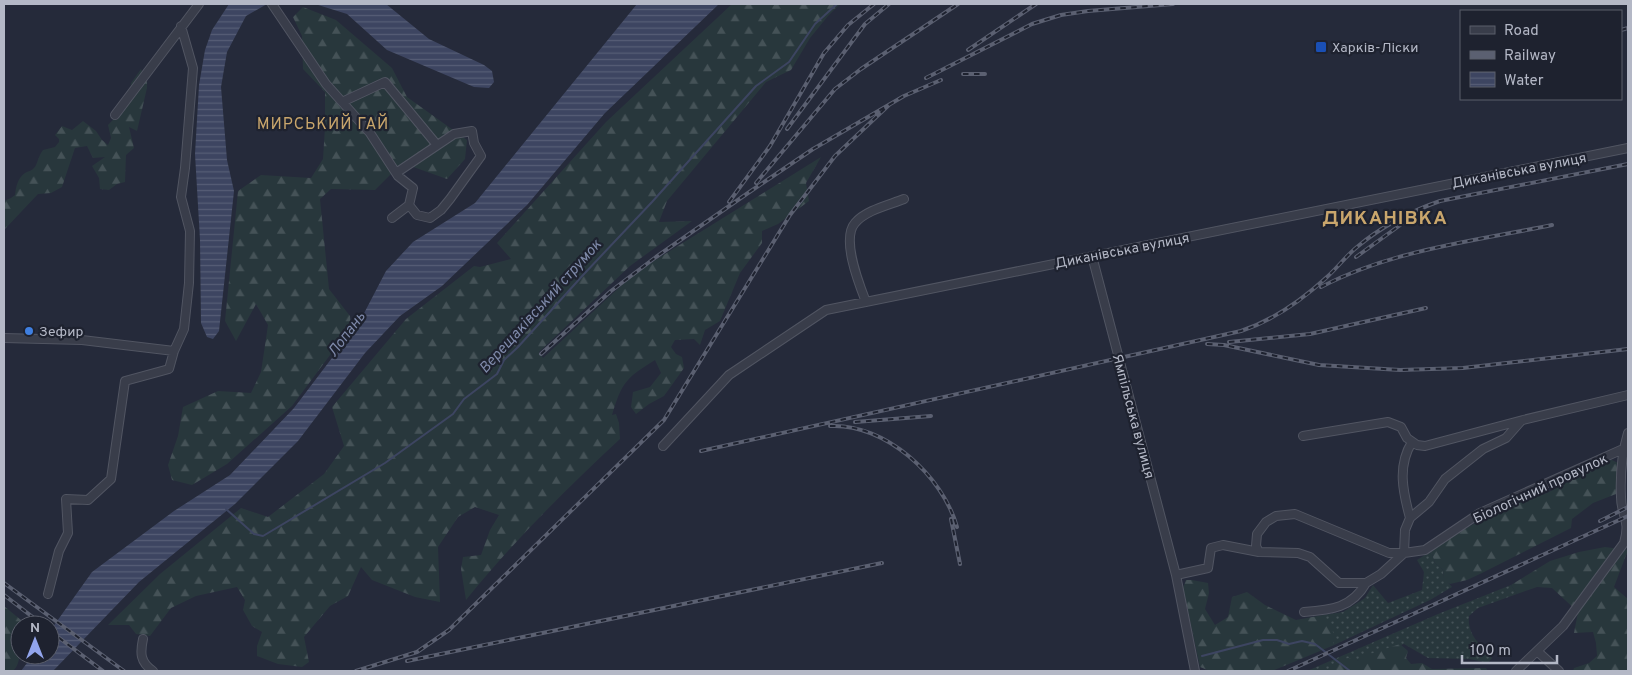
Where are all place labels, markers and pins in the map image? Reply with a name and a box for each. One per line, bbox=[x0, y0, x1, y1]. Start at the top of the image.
marker: Харків-Ліски bbox=[1314, 40, 1328, 54]
place label: Харків-Ліски bbox=[1332, 40, 1418, 57]
place label: Зефир bbox=[39, 324, 83, 341]
marker: Зефир bbox=[23, 325, 35, 337]

